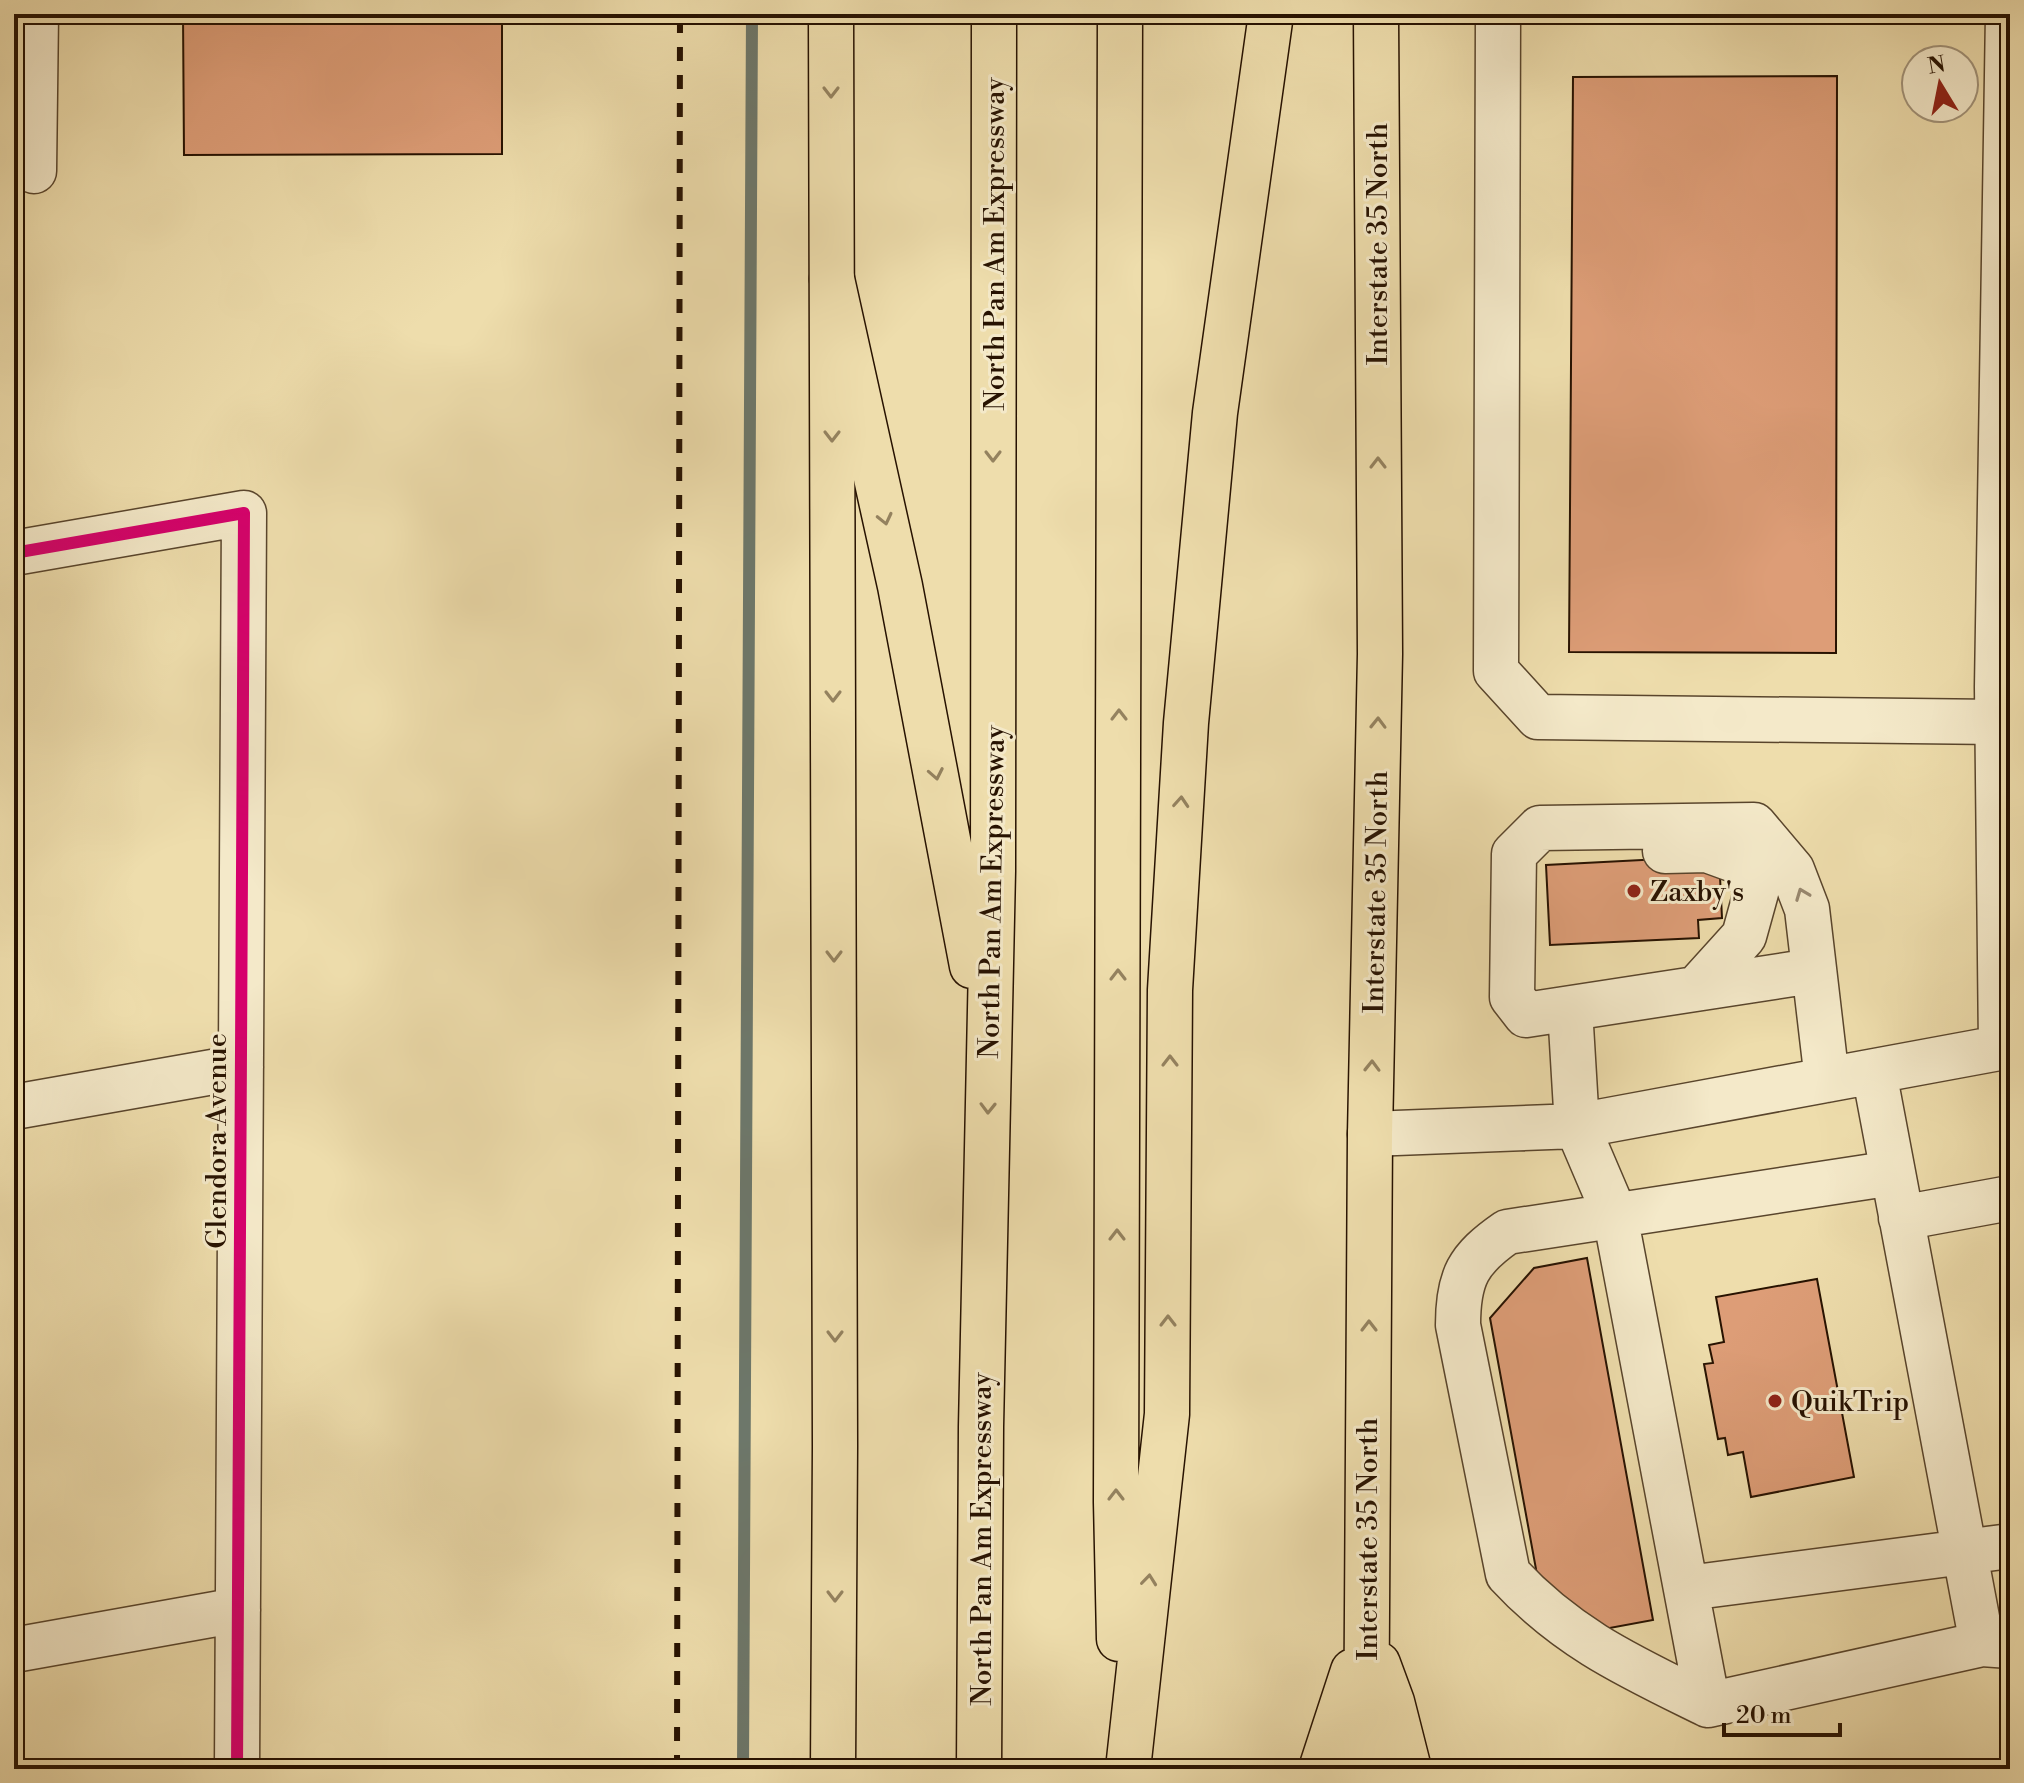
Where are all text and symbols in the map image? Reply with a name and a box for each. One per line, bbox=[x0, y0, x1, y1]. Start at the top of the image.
north arrow bbox=[1900, 44, 1980, 124]
text: N bbox=[1926, 51, 1948, 81]
street label: North Pan Am Expressway bbox=[978, 77, 1013, 411]
one-way arrow bbox=[822, 86, 840, 99]
street label: Interstate 35 North bbox=[1361, 122, 1396, 365]
one-way arrow bbox=[823, 430, 841, 443]
one-way arrow bbox=[984, 450, 1002, 463]
one-way arrow bbox=[1369, 456, 1387, 469]
one-way arrow bbox=[876, 512, 893, 525]
one-way arrow bbox=[824, 690, 842, 703]
one-way arrow bbox=[1110, 708, 1128, 721]
one-way arrow bbox=[1370, 716, 1387, 729]
street label: North Pan Am Expressway bbox=[972, 725, 1013, 1059]
one-way arrow bbox=[926, 767, 943, 781]
street label: Interstate 35 North bbox=[1357, 770, 1396, 1014]
one-way arrow bbox=[1172, 795, 1189, 808]
place label: Zaxby's bbox=[1650, 875, 1744, 910]
marker: Zaxby's bbox=[1625, 882, 1643, 900]
one-way arrow bbox=[1795, 888, 1812, 902]
one-way arrow bbox=[825, 950, 843, 963]
one-way arrow bbox=[1109, 968, 1127, 981]
street label: Glendora Avenue bbox=[200, 1033, 235, 1249]
one-way arrow bbox=[1161, 1054, 1179, 1067]
one-way arrow bbox=[1363, 1059, 1381, 1072]
one-way arrow bbox=[979, 1102, 996, 1115]
one-way arrow bbox=[1108, 1228, 1126, 1241]
one-way arrow bbox=[1159, 1314, 1177, 1327]
one-way arrow bbox=[1360, 1319, 1378, 1332]
one-way arrow bbox=[826, 1330, 844, 1343]
street label: North Pan Am Expressway bbox=[965, 1372, 1000, 1706]
place label: QuikTrip bbox=[1791, 1385, 1909, 1420]
marker: QuikTrip bbox=[1766, 1392, 1784, 1410]
street label: Interstate 35 North bbox=[1351, 1417, 1386, 1660]
one-way arrow bbox=[1107, 1488, 1125, 1501]
one-way arrow bbox=[1140, 1573, 1157, 1586]
one-way arrow bbox=[826, 1590, 844, 1603]
scale bar bbox=[1724, 1687, 1840, 1737]
text: 20 m bbox=[1736, 1701, 1792, 1731]

